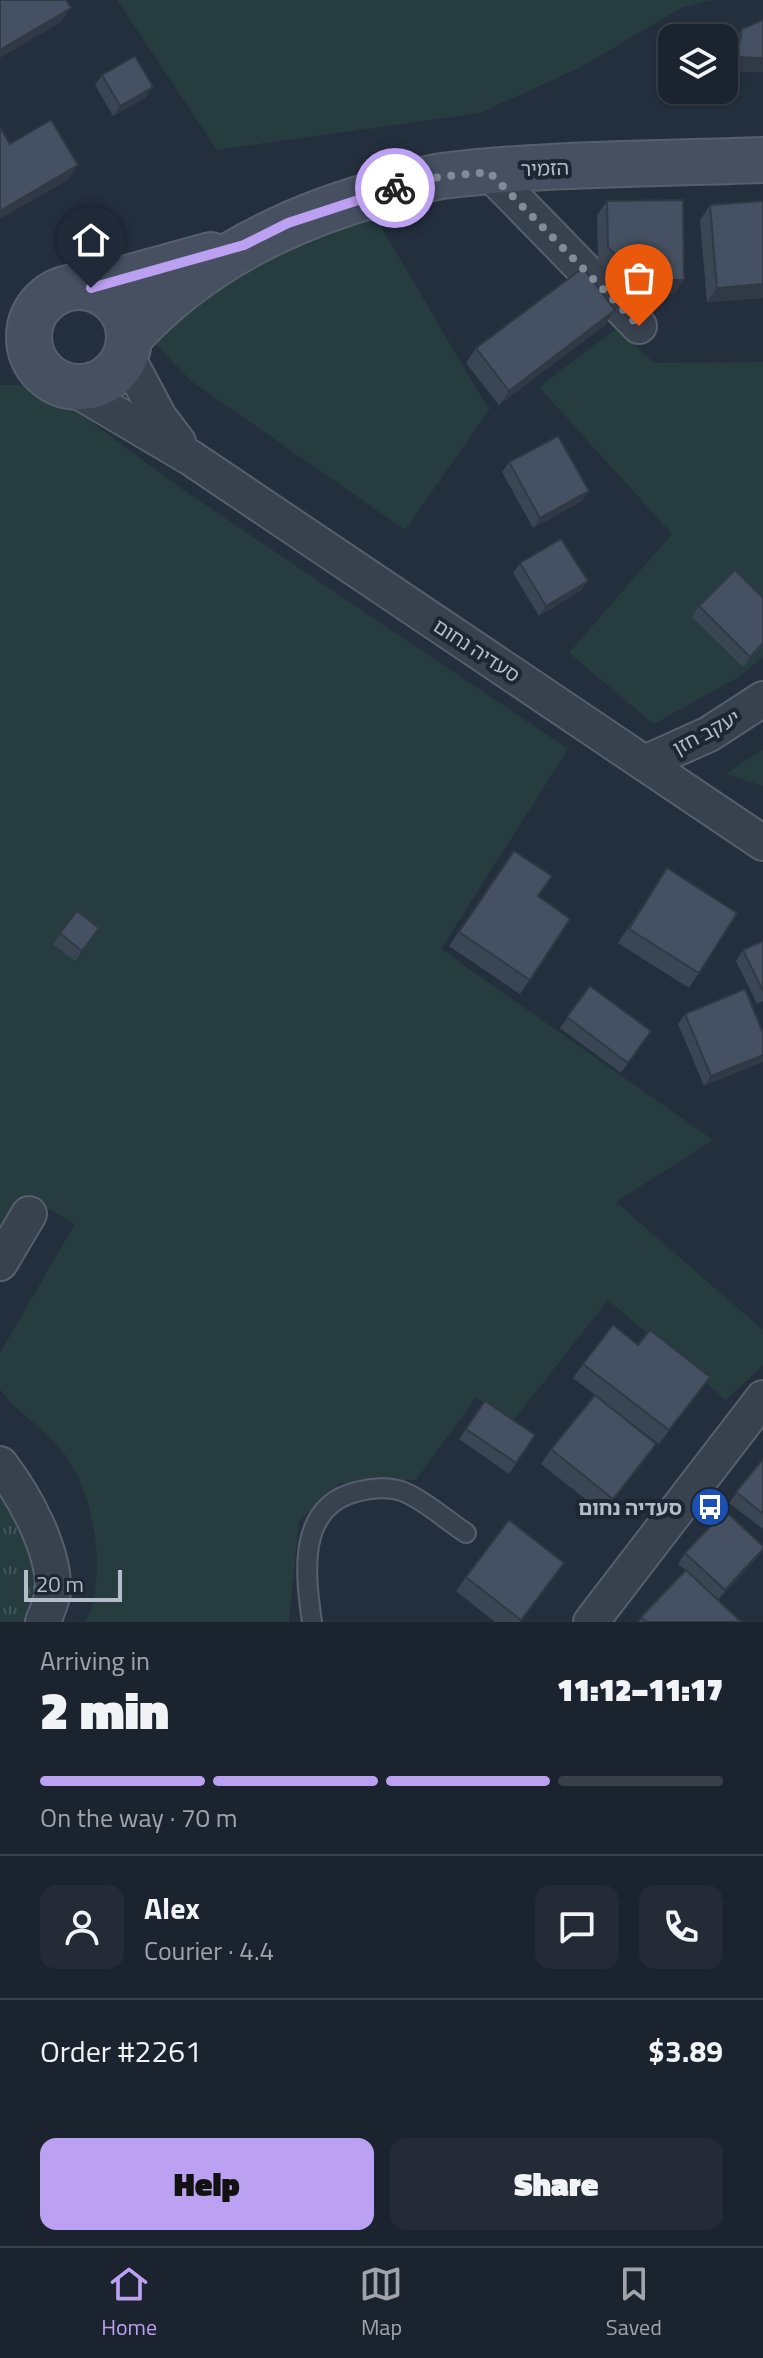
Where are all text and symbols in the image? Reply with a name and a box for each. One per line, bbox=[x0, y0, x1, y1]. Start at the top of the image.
map controls bbox=[658, 24, 738, 104]
button: layers bbox=[658, 24, 738, 104]
courier bbox=[355, 148, 435, 228]
street label: הזמיר bbox=[520, 152, 570, 184]
icon: bike bbox=[373, 166, 417, 210]
pin bbox=[57, 206, 125, 288]
icon: home bbox=[69, 218, 113, 262]
pin bbox=[605, 244, 673, 326]
icon: bag bbox=[617, 256, 661, 300]
street label: סעדיה נחום bbox=[427, 610, 527, 690]
street label: יעקב חזן bbox=[667, 701, 745, 763]
bus stop icon: סעדיה נחום bbox=[689, 1486, 731, 1528]
place label: סעדיה נחום bbox=[578, 1492, 682, 1523]
scale bar bbox=[24, 1566, 122, 1602]
text: 20 m bbox=[36, 1567, 84, 1601]
text: Arriving in bbox=[40, 1641, 150, 1680]
text: 11:12–11:17 bbox=[557, 1667, 723, 1713]
text: 2 min bbox=[40, 1670, 169, 1749]
text: On the way · 70 m bbox=[40, 1798, 238, 1837]
button: person bbox=[40, 1885, 124, 1969]
text: Alex bbox=[144, 1885, 200, 1931]
button: chat bbox=[535, 1885, 619, 1969]
button: phone bbox=[639, 1885, 723, 1969]
text: Courier · 4.4 bbox=[144, 1931, 274, 1970]
text: Order #2261 bbox=[40, 2028, 202, 2074]
text: $3.89 bbox=[648, 2028, 723, 2074]
button: Help bbox=[40, 2138, 374, 2230]
button: Share bbox=[390, 2138, 723, 2230]
tab: Home bbox=[101, 2262, 157, 2344]
tab: Map bbox=[359, 2262, 403, 2344]
tab: Saved bbox=[606, 2262, 662, 2344]

